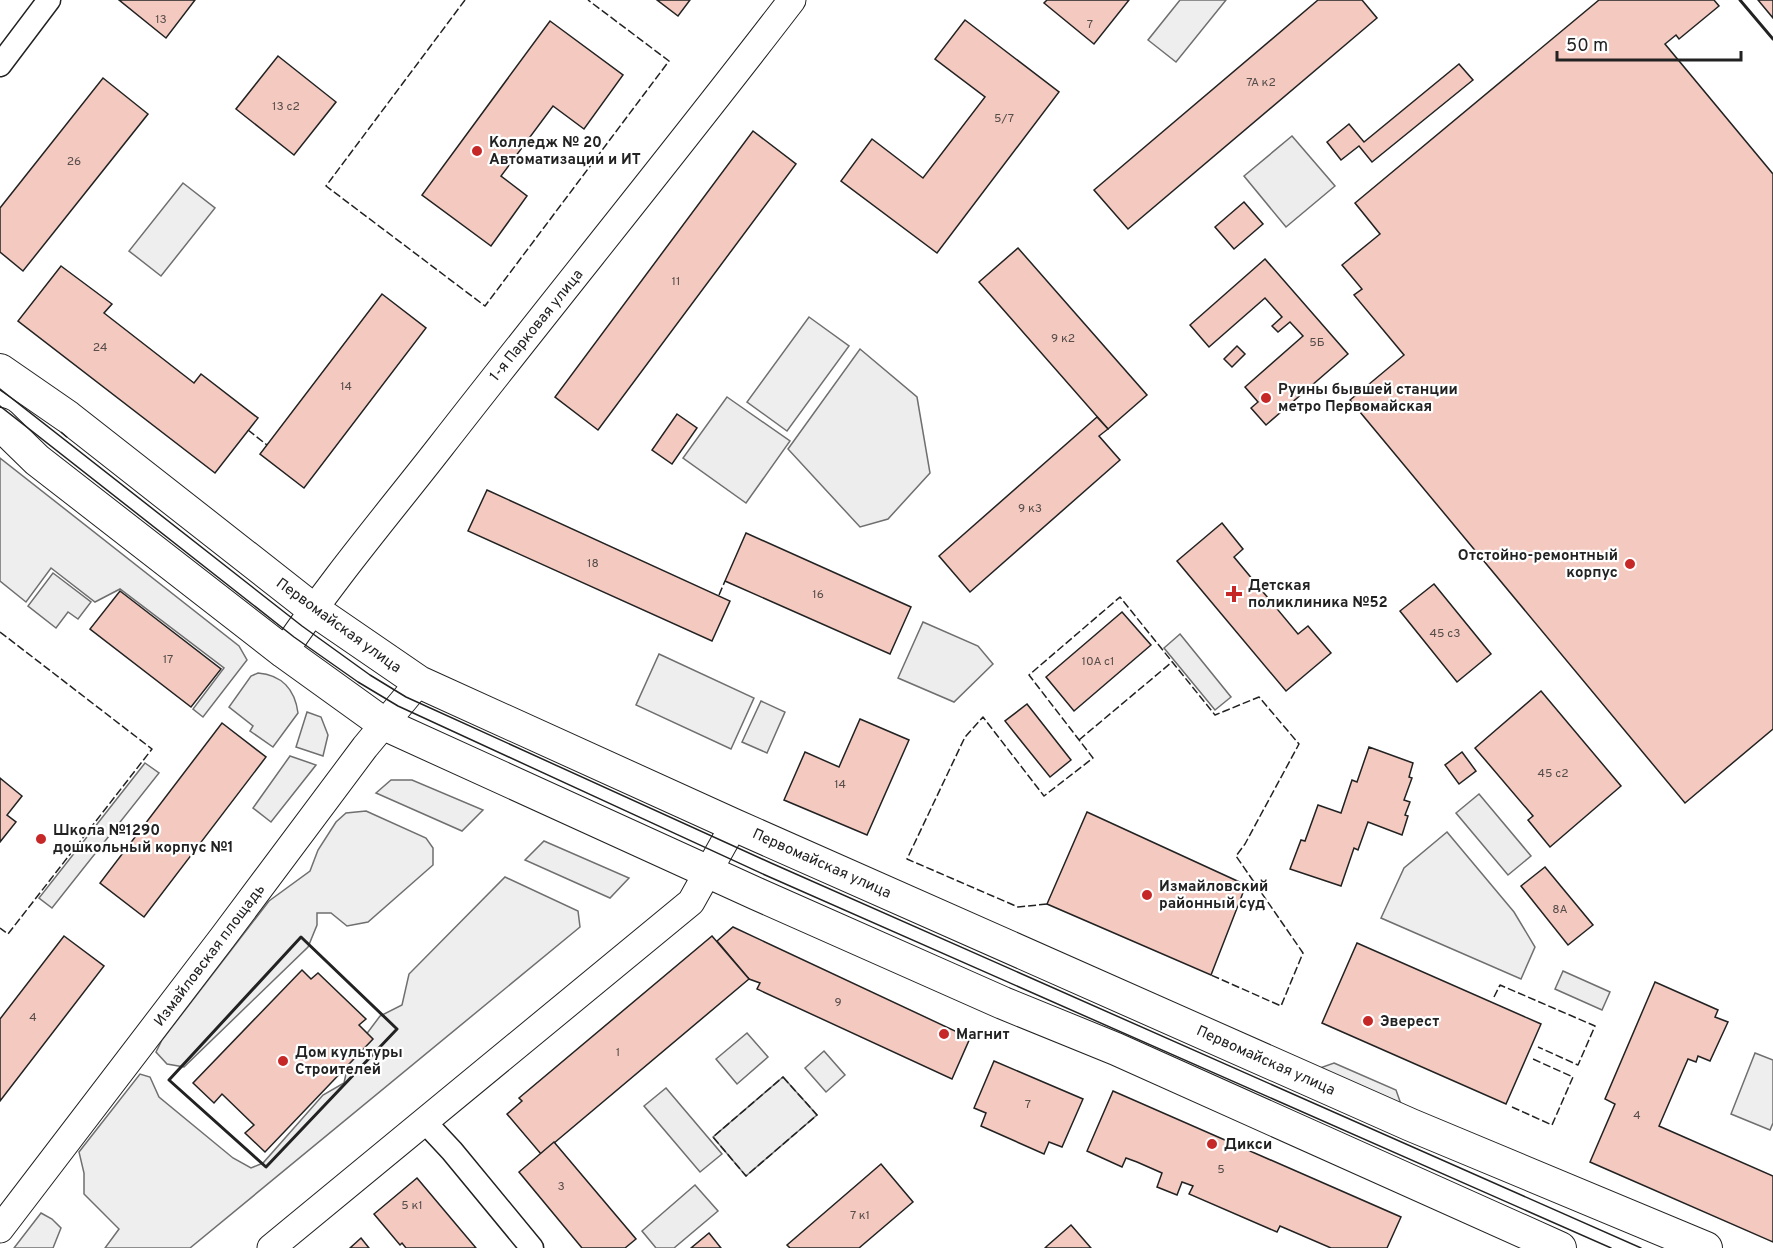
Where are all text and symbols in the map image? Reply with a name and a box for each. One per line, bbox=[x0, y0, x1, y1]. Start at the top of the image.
house number: 13 bbox=[155, 12, 167, 28]
house number: 7 bbox=[1087, 17, 1093, 33]
scale bar bbox=[1557, 24, 1742, 62]
text: 50 m bbox=[1566, 35, 1608, 58]
house number: 7А к2 bbox=[1246, 75, 1276, 91]
house number: 13 с2 bbox=[272, 99, 300, 115]
house number: 5/7 bbox=[994, 111, 1014, 127]
place label: Колледж № 20 Автоматизации и ИТ bbox=[489, 134, 641, 170]
marker: Колледж № 20 Автоматизации и ИТ bbox=[470, 144, 484, 158]
house number: 26 bbox=[67, 154, 81, 170]
street label: 1-я Парковая улица bbox=[486, 266, 588, 386]
house number: 11 bbox=[672, 274, 680, 290]
house number: 9 к2 bbox=[1051, 331, 1075, 347]
house number: 5Б bbox=[1309, 335, 1325, 351]
house number: 24 bbox=[93, 340, 107, 356]
house number: 14 bbox=[340, 379, 352, 395]
place label: Руины бывшей станции метро Первомайская bbox=[1278, 381, 1458, 417]
marker: Руины бывшей станции метро Первомайская bbox=[1259, 391, 1273, 405]
house number: 9 к3 bbox=[1018, 501, 1042, 517]
place label: Отстойно-ремонтный корпус bbox=[1458, 547, 1618, 583]
house number: 18 bbox=[587, 556, 599, 572]
marker: Отстойно-ремонтный корпус bbox=[1623, 557, 1637, 571]
street label: Первомайская улица bbox=[272, 574, 404, 678]
place label: Детская поликлиника №52 bbox=[1248, 577, 1388, 613]
marker: Детская поликлиника №52 bbox=[1225, 585, 1243, 603]
house number: 16 bbox=[812, 587, 824, 603]
house number: 45 с3 bbox=[1430, 626, 1460, 642]
house number: 17 bbox=[163, 652, 173, 668]
house number: 10А с1 bbox=[1082, 654, 1114, 670]
house number: 45 с2 bbox=[1537, 766, 1569, 782]
house number: 14 bbox=[834, 777, 846, 793]
place label: Школа №1290 дошкольный корпус №1 bbox=[53, 822, 234, 858]
street label: Первомайская улица bbox=[749, 825, 894, 904]
marker: Школа №1290 дошкольный корпус №1 bbox=[34, 832, 48, 846]
place label: Измайловский районный суд bbox=[1159, 878, 1268, 914]
street label: Измайловская площадь bbox=[150, 881, 270, 1031]
marker: Измайловский районный суд bbox=[1140, 888, 1154, 902]
house number: 8А bbox=[1552, 902, 1568, 918]
house number: 9 bbox=[834, 995, 842, 1011]
house number: 4 bbox=[29, 1010, 37, 1026]
place label: Эверест bbox=[1380, 1013, 1439, 1032]
marker: Эверест bbox=[1361, 1014, 1375, 1028]
street label: Первомайская улица bbox=[1193, 1022, 1338, 1101]
place label: Магнит bbox=[956, 1026, 1009, 1045]
marker: Магнит bbox=[937, 1027, 951, 1041]
place label: Дом культуры Строителей bbox=[295, 1044, 403, 1080]
house number: 1 bbox=[616, 1045, 620, 1061]
marker: Дом культуры Строителей bbox=[276, 1054, 290, 1068]
house number: 7 bbox=[1025, 1097, 1031, 1113]
house number: 4 bbox=[1633, 1108, 1641, 1124]
place label: Дикси bbox=[1224, 1136, 1272, 1155]
marker: Дикси bbox=[1205, 1137, 1219, 1151]
house number: 5 bbox=[1217, 1162, 1225, 1178]
house number: 3 bbox=[557, 1179, 565, 1195]
house number: 5 к1 bbox=[401, 1198, 423, 1214]
house number: 7 к1 bbox=[850, 1208, 870, 1224]

